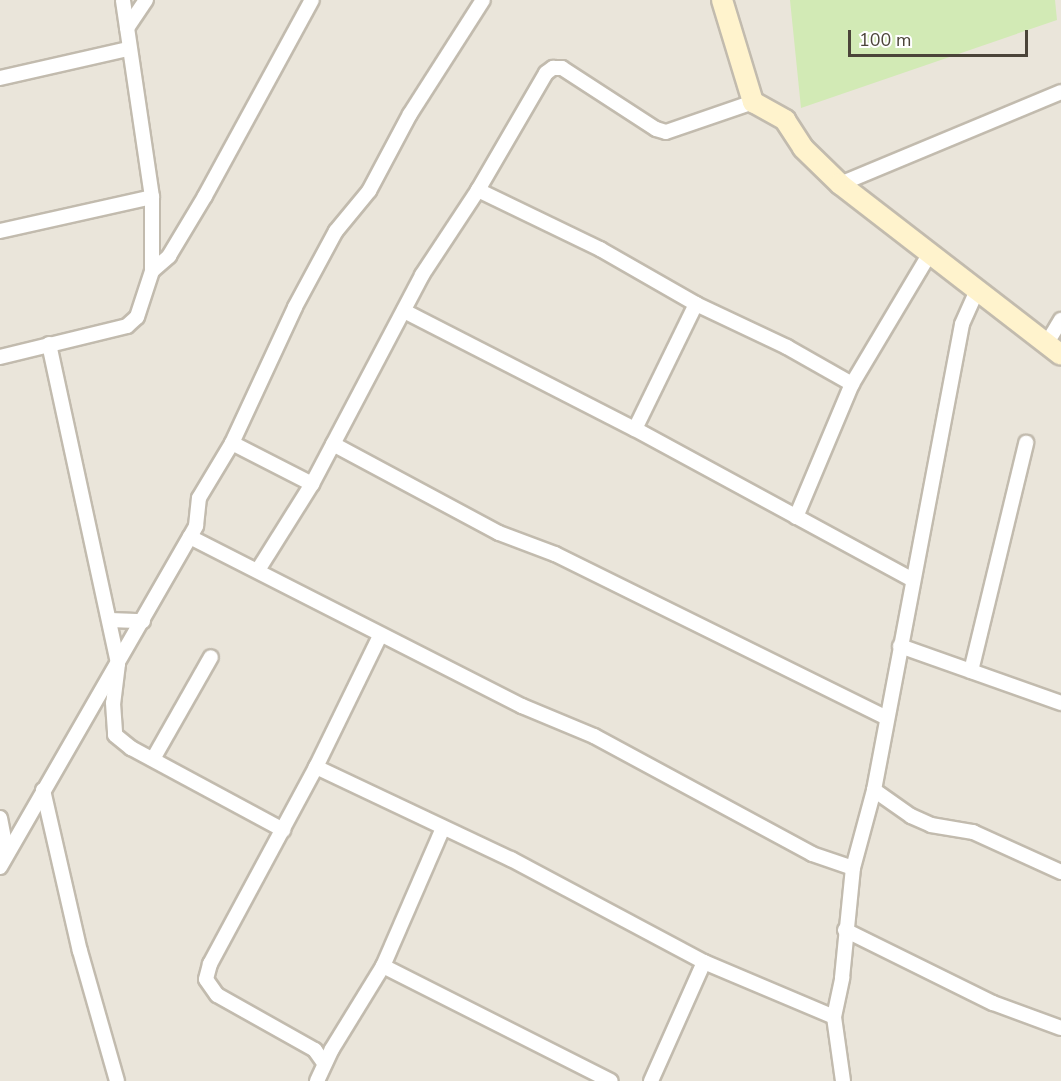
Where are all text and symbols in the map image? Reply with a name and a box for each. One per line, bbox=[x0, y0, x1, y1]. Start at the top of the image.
scale bar bbox=[851, 18, 1031, 56]
text: 100 m bbox=[859, 28, 911, 52]

